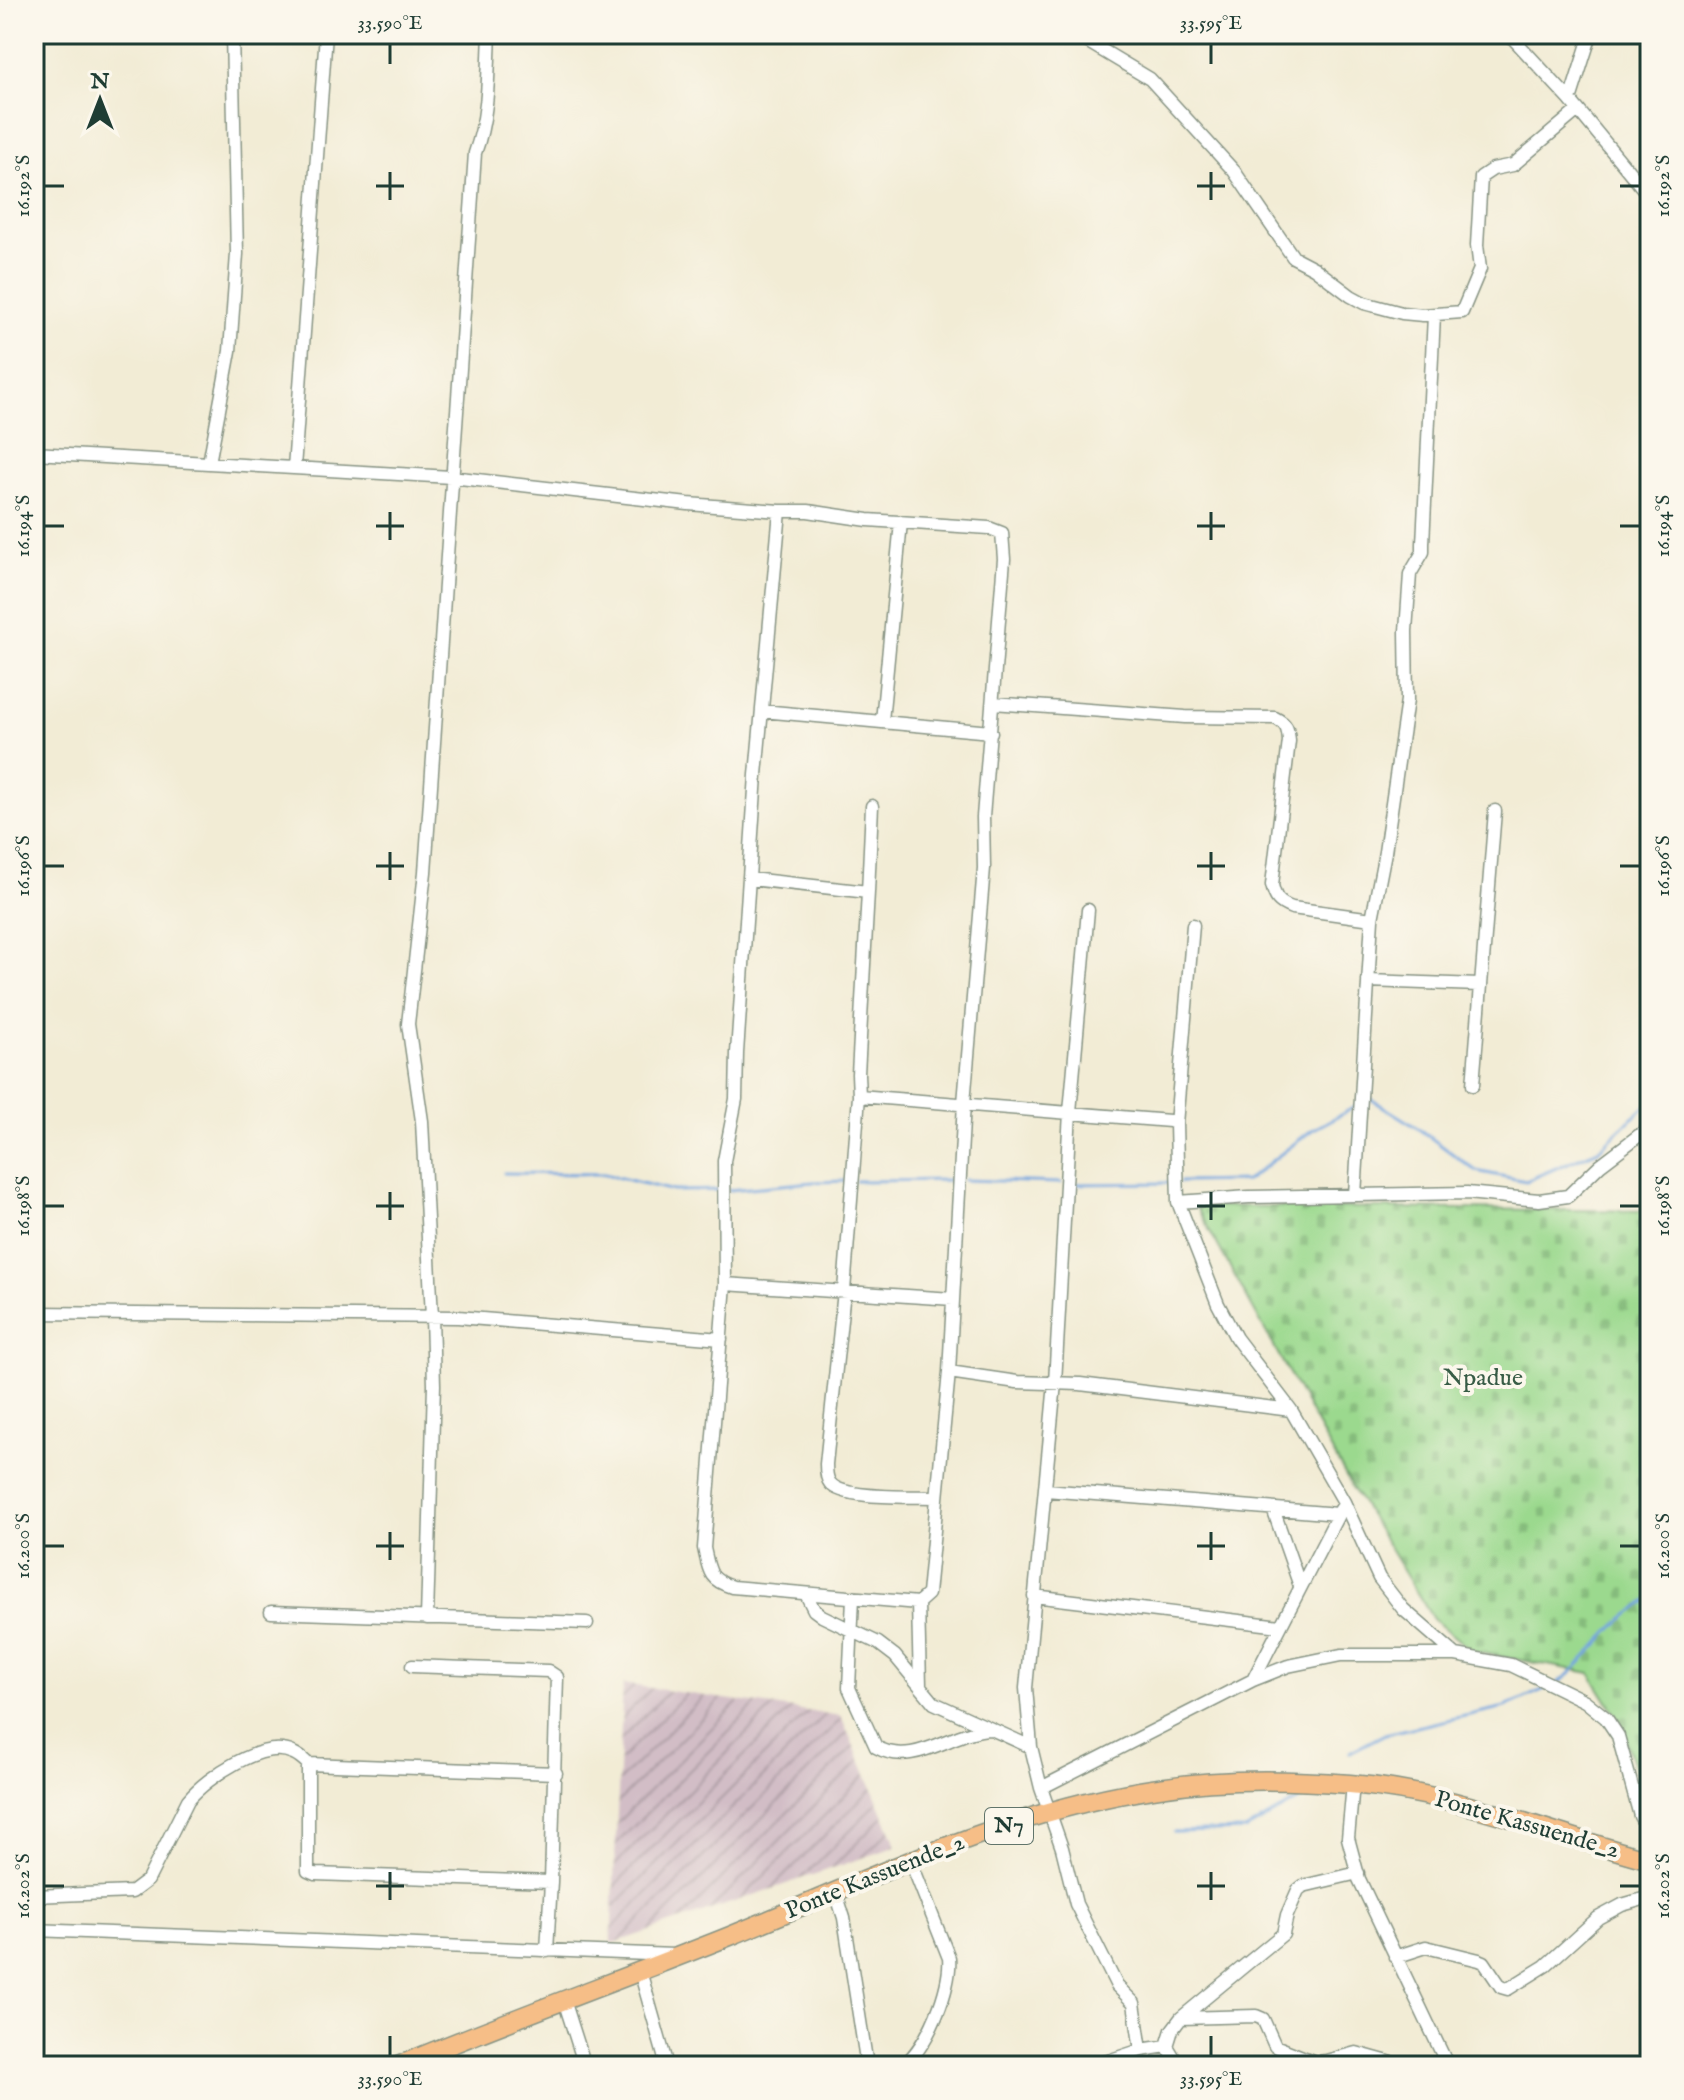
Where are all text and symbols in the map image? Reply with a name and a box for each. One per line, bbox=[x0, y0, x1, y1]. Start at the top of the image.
text: 33.590°E bbox=[357, 11, 423, 36]
text: 33.595°E bbox=[1180, 11, 1242, 36]
north arrow bbox=[60, 60, 140, 140]
text: N bbox=[89, 68, 110, 96]
text: 16.192°S bbox=[11, 155, 36, 217]
text: 16.192°S bbox=[1651, 155, 1676, 217]
text: 16.194°S bbox=[11, 495, 36, 557]
text: 16.194°S bbox=[1651, 495, 1676, 557]
text: 16.196°S bbox=[11, 835, 36, 897]
text: 16.196°S bbox=[1651, 835, 1676, 897]
text: 16.198°S bbox=[11, 1176, 36, 1236]
text: 16.198°S bbox=[1651, 1176, 1676, 1236]
park label: Npadue bbox=[1443, 1363, 1523, 1394]
text: 16.200°S bbox=[11, 1513, 36, 1579]
text: 16.200°S bbox=[1651, 1513, 1676, 1579]
street label: Ponte Kassuende_2 bbox=[1431, 1784, 1623, 1866]
road number: N7 bbox=[985, 1808, 1033, 1844]
street label: Ponte Kassuende_2 bbox=[781, 1827, 969, 1927]
text: 16.202°S bbox=[11, 1853, 36, 1919]
text: 16.202°S bbox=[1651, 1853, 1676, 1919]
text: 33.590°E bbox=[357, 2067, 423, 2092]
text: 33.595°E bbox=[1180, 2067, 1242, 2092]

